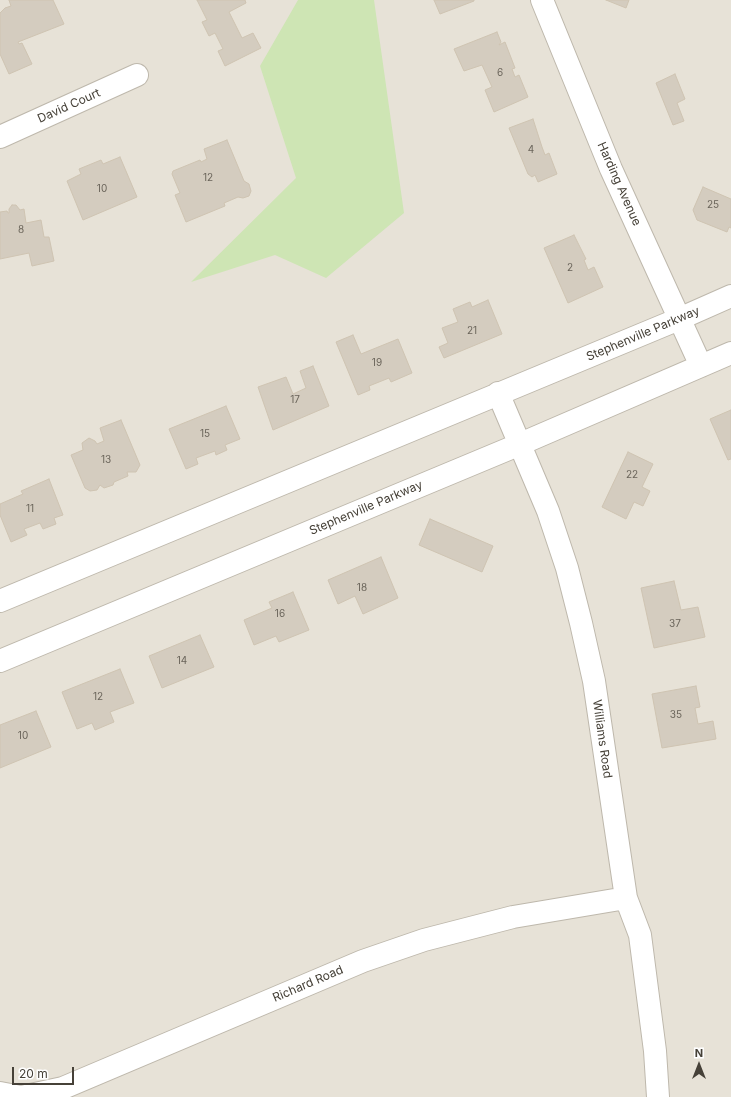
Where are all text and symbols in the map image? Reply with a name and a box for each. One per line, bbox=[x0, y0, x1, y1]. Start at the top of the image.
house number: 6 bbox=[497, 67, 503, 79]
street label: David Court bbox=[35, 86, 103, 126]
street label: Harding Avenue bbox=[594, 140, 644, 228]
house number: 4 bbox=[528, 144, 534, 156]
house number: 12 bbox=[203, 172, 213, 184]
house number: 10 bbox=[97, 183, 107, 195]
house number: 25 bbox=[707, 199, 719, 211]
house number: 8 bbox=[18, 224, 24, 236]
house number: 2 bbox=[567, 262, 573, 274]
street label: Stephenville Parkway bbox=[584, 304, 702, 364]
house number: 21 bbox=[467, 325, 477, 337]
house number: 19 bbox=[372, 357, 382, 369]
house number: 17 bbox=[290, 394, 300, 406]
house number: 15 bbox=[200, 428, 210, 440]
house number: 13 bbox=[101, 454, 111, 466]
house number: 22 bbox=[626, 469, 638, 481]
street label: Stephenville Parkway bbox=[307, 478, 425, 538]
house number: 11 bbox=[26, 503, 34, 515]
house number: 18 bbox=[357, 582, 367, 594]
house number: 16 bbox=[275, 608, 285, 620]
house number: 37 bbox=[669, 618, 681, 630]
house number: 14 bbox=[177, 655, 187, 667]
house number: 12 bbox=[93, 691, 103, 703]
street label: Williams Road bbox=[589, 699, 615, 779]
house number: 35 bbox=[670, 709, 682, 721]
house number: 10 bbox=[18, 730, 28, 742]
street label: Richard Road bbox=[271, 963, 345, 1005]
north arrow bbox=[679, 1045, 719, 1085]
text: N bbox=[695, 1046, 703, 1060]
scale bar bbox=[14, 1059, 76, 1085]
text: 20 m bbox=[19, 1066, 48, 1081]

